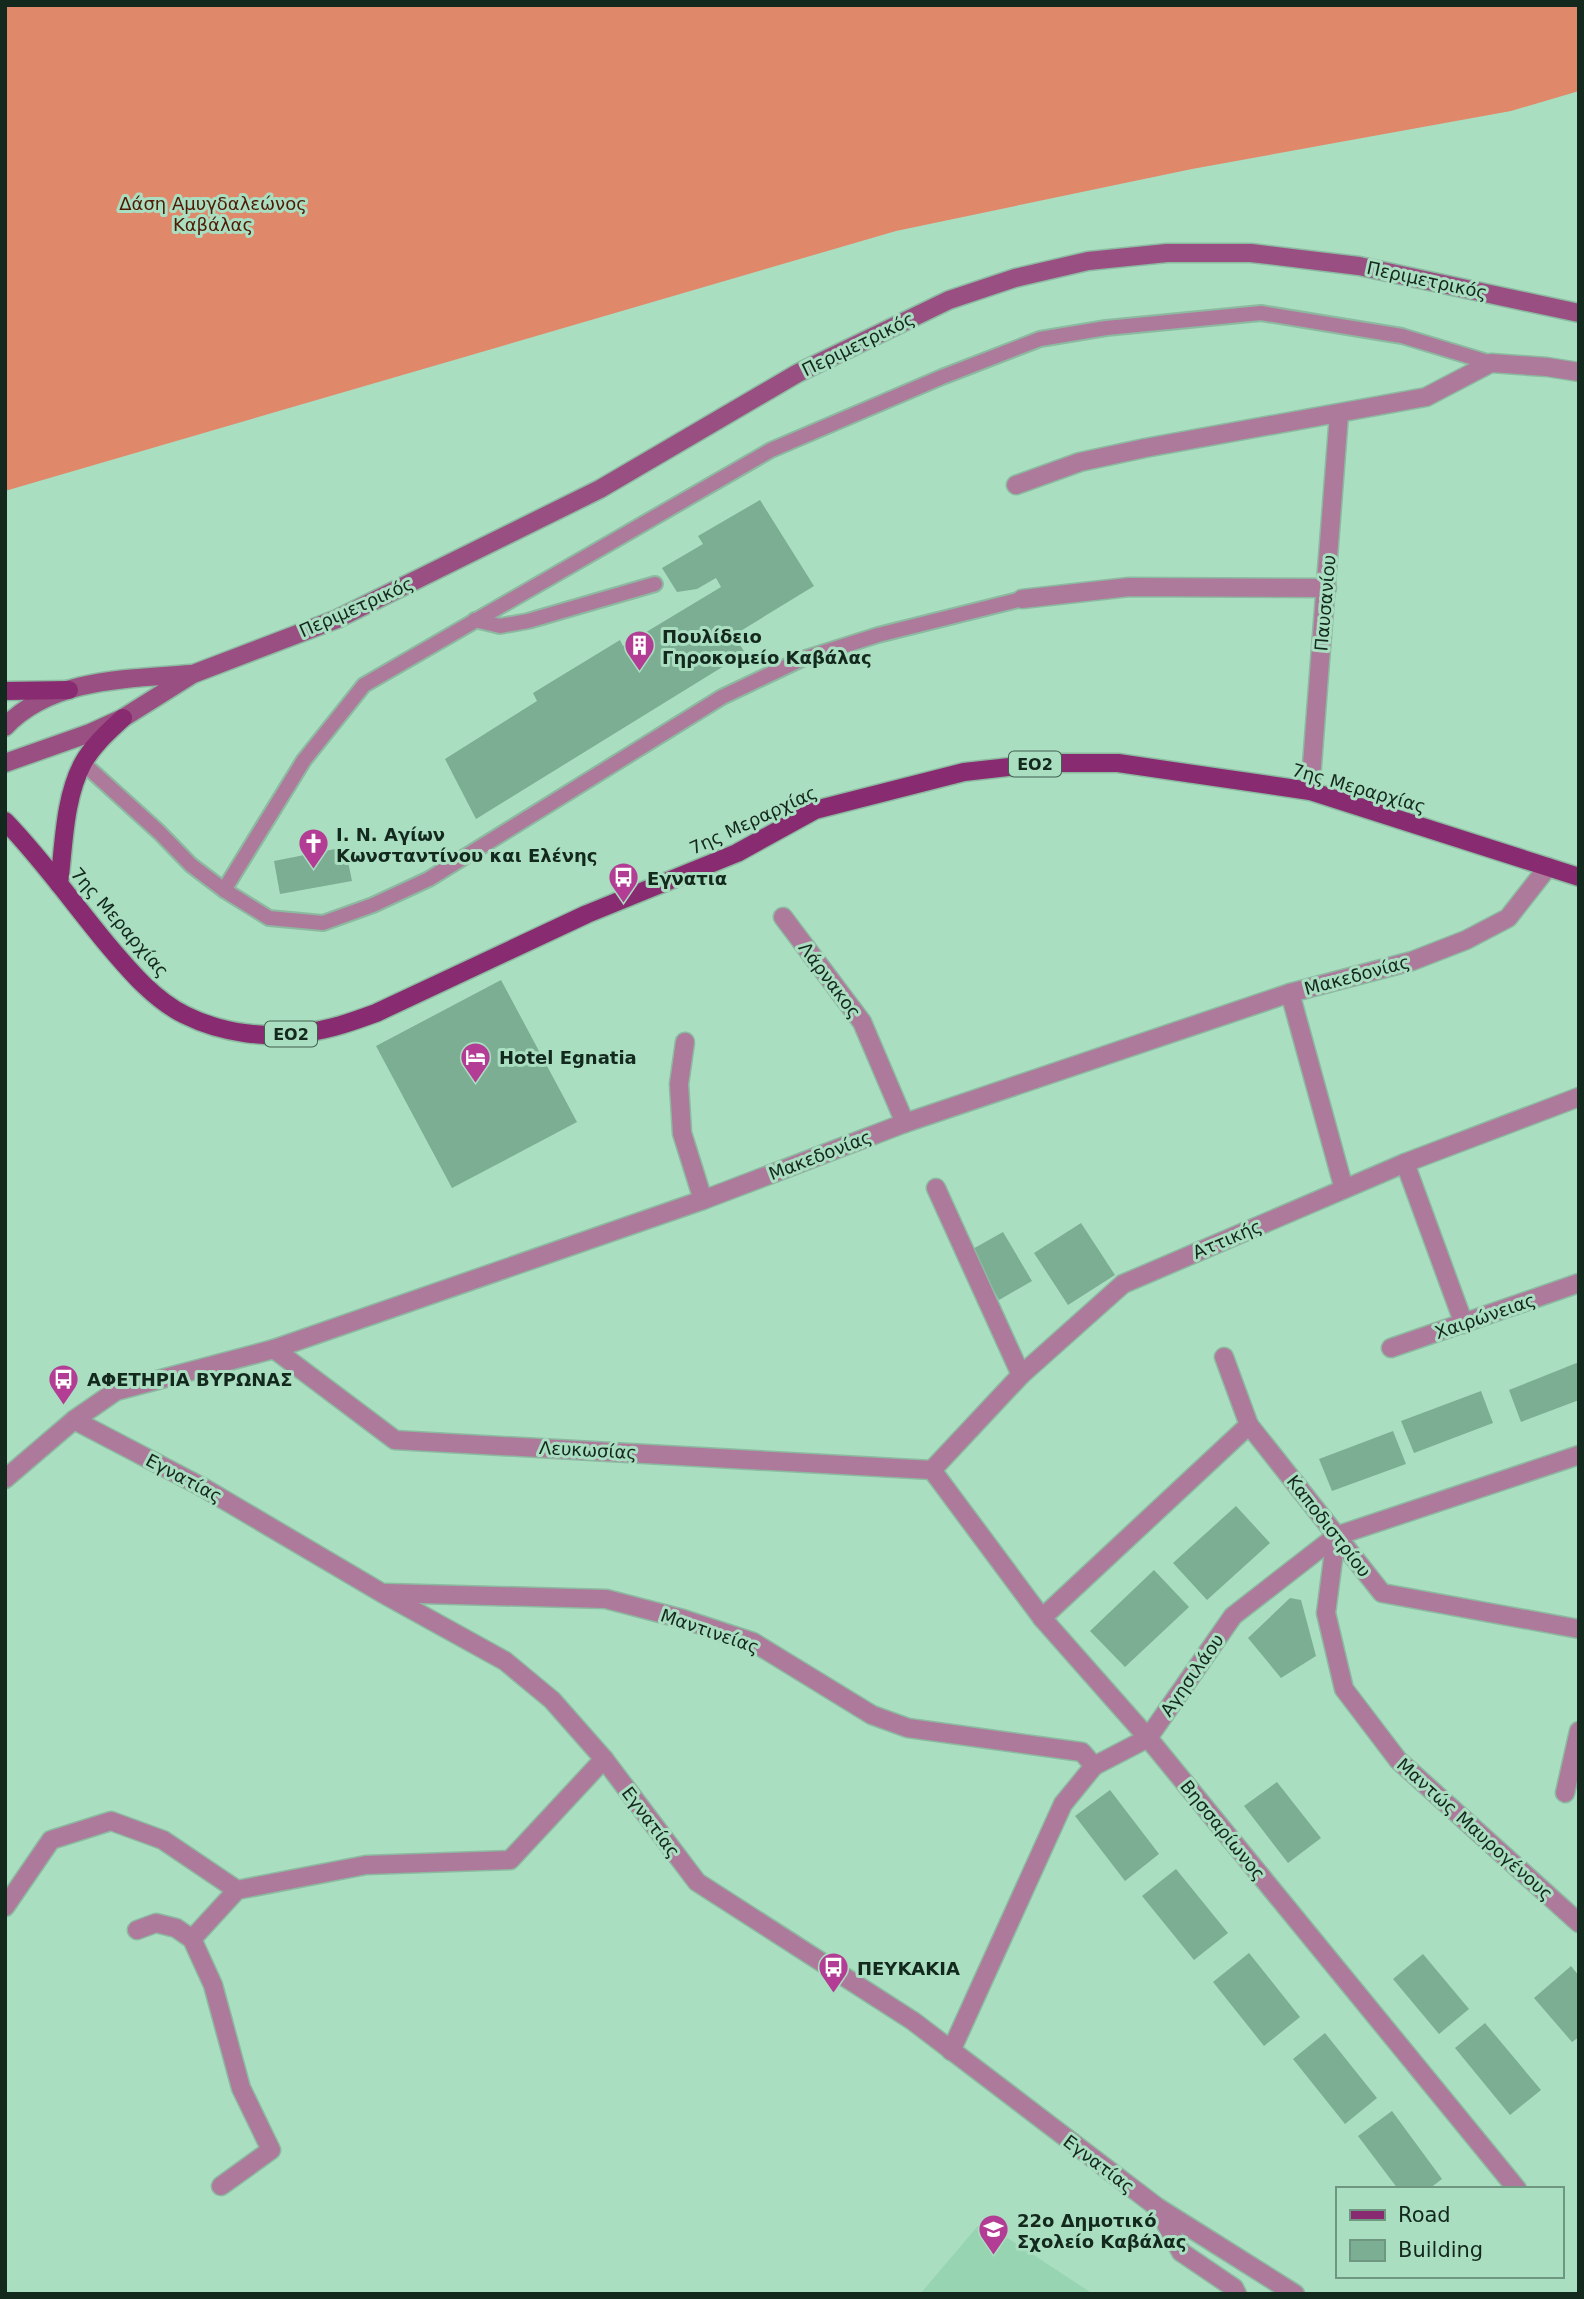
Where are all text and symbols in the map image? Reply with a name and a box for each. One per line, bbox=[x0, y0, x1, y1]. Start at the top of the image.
park label: Δάση Αμυγδαλεώνος Καβάλας bbox=[119, 193, 307, 235]
street label: Περιμετρικός bbox=[1365, 257, 1489, 303]
street label: Περιμετρικός bbox=[798, 308, 918, 380]
street label: Παυσανίου bbox=[1310, 554, 1340, 652]
street label: Περιμετρικός bbox=[296, 572, 416, 642]
place label: Πουλίδειο Γηροκομείο Καβάλας bbox=[662, 626, 872, 668]
building icon: Πουλίδειο Γηροκομείο Καβάλας bbox=[622, 629, 656, 673]
road number: ΕΟ2 bbox=[1009, 751, 1061, 776]
street label: 7ης Μεραρχίας bbox=[1290, 759, 1428, 817]
street label: 7ης Μεραρχίας bbox=[686, 781, 820, 859]
place label: Ι. Ν. Αγίων Κωνσταντίνου και Ελένης bbox=[336, 824, 597, 866]
church icon: Ι. Ν. Αγίων Κωνσταντίνου και Ελένης bbox=[296, 827, 330, 871]
bus stop icon: Εγνατια bbox=[607, 861, 641, 905]
street label: 7ης Μεραρχίας bbox=[67, 863, 173, 981]
place label: Εγνατια bbox=[647, 868, 727, 889]
street label: Λάρνακος bbox=[795, 938, 865, 1022]
street label: Μακεδονίας bbox=[1302, 951, 1412, 999]
road number: ΕΟ2 bbox=[265, 1022, 317, 1046]
hotel icon: Hotel Egnatia bbox=[459, 1040, 493, 1084]
place label: Hotel Egnatia bbox=[499, 1047, 637, 1068]
street label: Μακεδονίας bbox=[766, 1126, 874, 1184]
street label: Αττικής bbox=[1189, 1215, 1265, 1263]
street label: Χαιρώνειας bbox=[1432, 1289, 1538, 1343]
bus stop icon: ΑΦΕΤΗΡΙΑ ΒΥΡΩΝΑΣ bbox=[47, 1362, 81, 1406]
place label: ΑΦΕΤΗΡΙΑ ΒΥΡΩΝΑΣ bbox=[87, 1369, 293, 1390]
street label: Λευκωσίας bbox=[538, 1437, 638, 1463]
street label: Εγνατίας bbox=[142, 1449, 226, 1507]
street label: Καποδιστρίου bbox=[1283, 1471, 1375, 1581]
street label: Μαντινείας bbox=[658, 1604, 762, 1658]
street label: Αγησιλάου bbox=[1156, 1630, 1228, 1720]
street label: Μαντώς Μαυρογένους bbox=[1393, 1754, 1557, 1904]
street label: Βησσαρίωνος bbox=[1176, 1776, 1270, 1884]
street label: Εγνατίας bbox=[618, 1782, 684, 1862]
bus stop icon: ΠΕΥΚΑΚΙΑ bbox=[817, 1951, 851, 1995]
place label: ΠΕΥΚΑΚΙΑ bbox=[857, 1958, 960, 1979]
street label: Εγνατίας bbox=[1059, 2131, 1139, 2197]
legend bbox=[1336, 2187, 1563, 2278]
text: Road bbox=[1398, 2203, 1451, 2227]
place label: 22ο Δημοτικό Σχολείο Καβάλας bbox=[1017, 2210, 1186, 2252]
school or university icon: 22ο Δημοτικό Σχολείο Καβάλας bbox=[977, 2213, 1011, 2257]
text: Building bbox=[1398, 2238, 1483, 2262]

